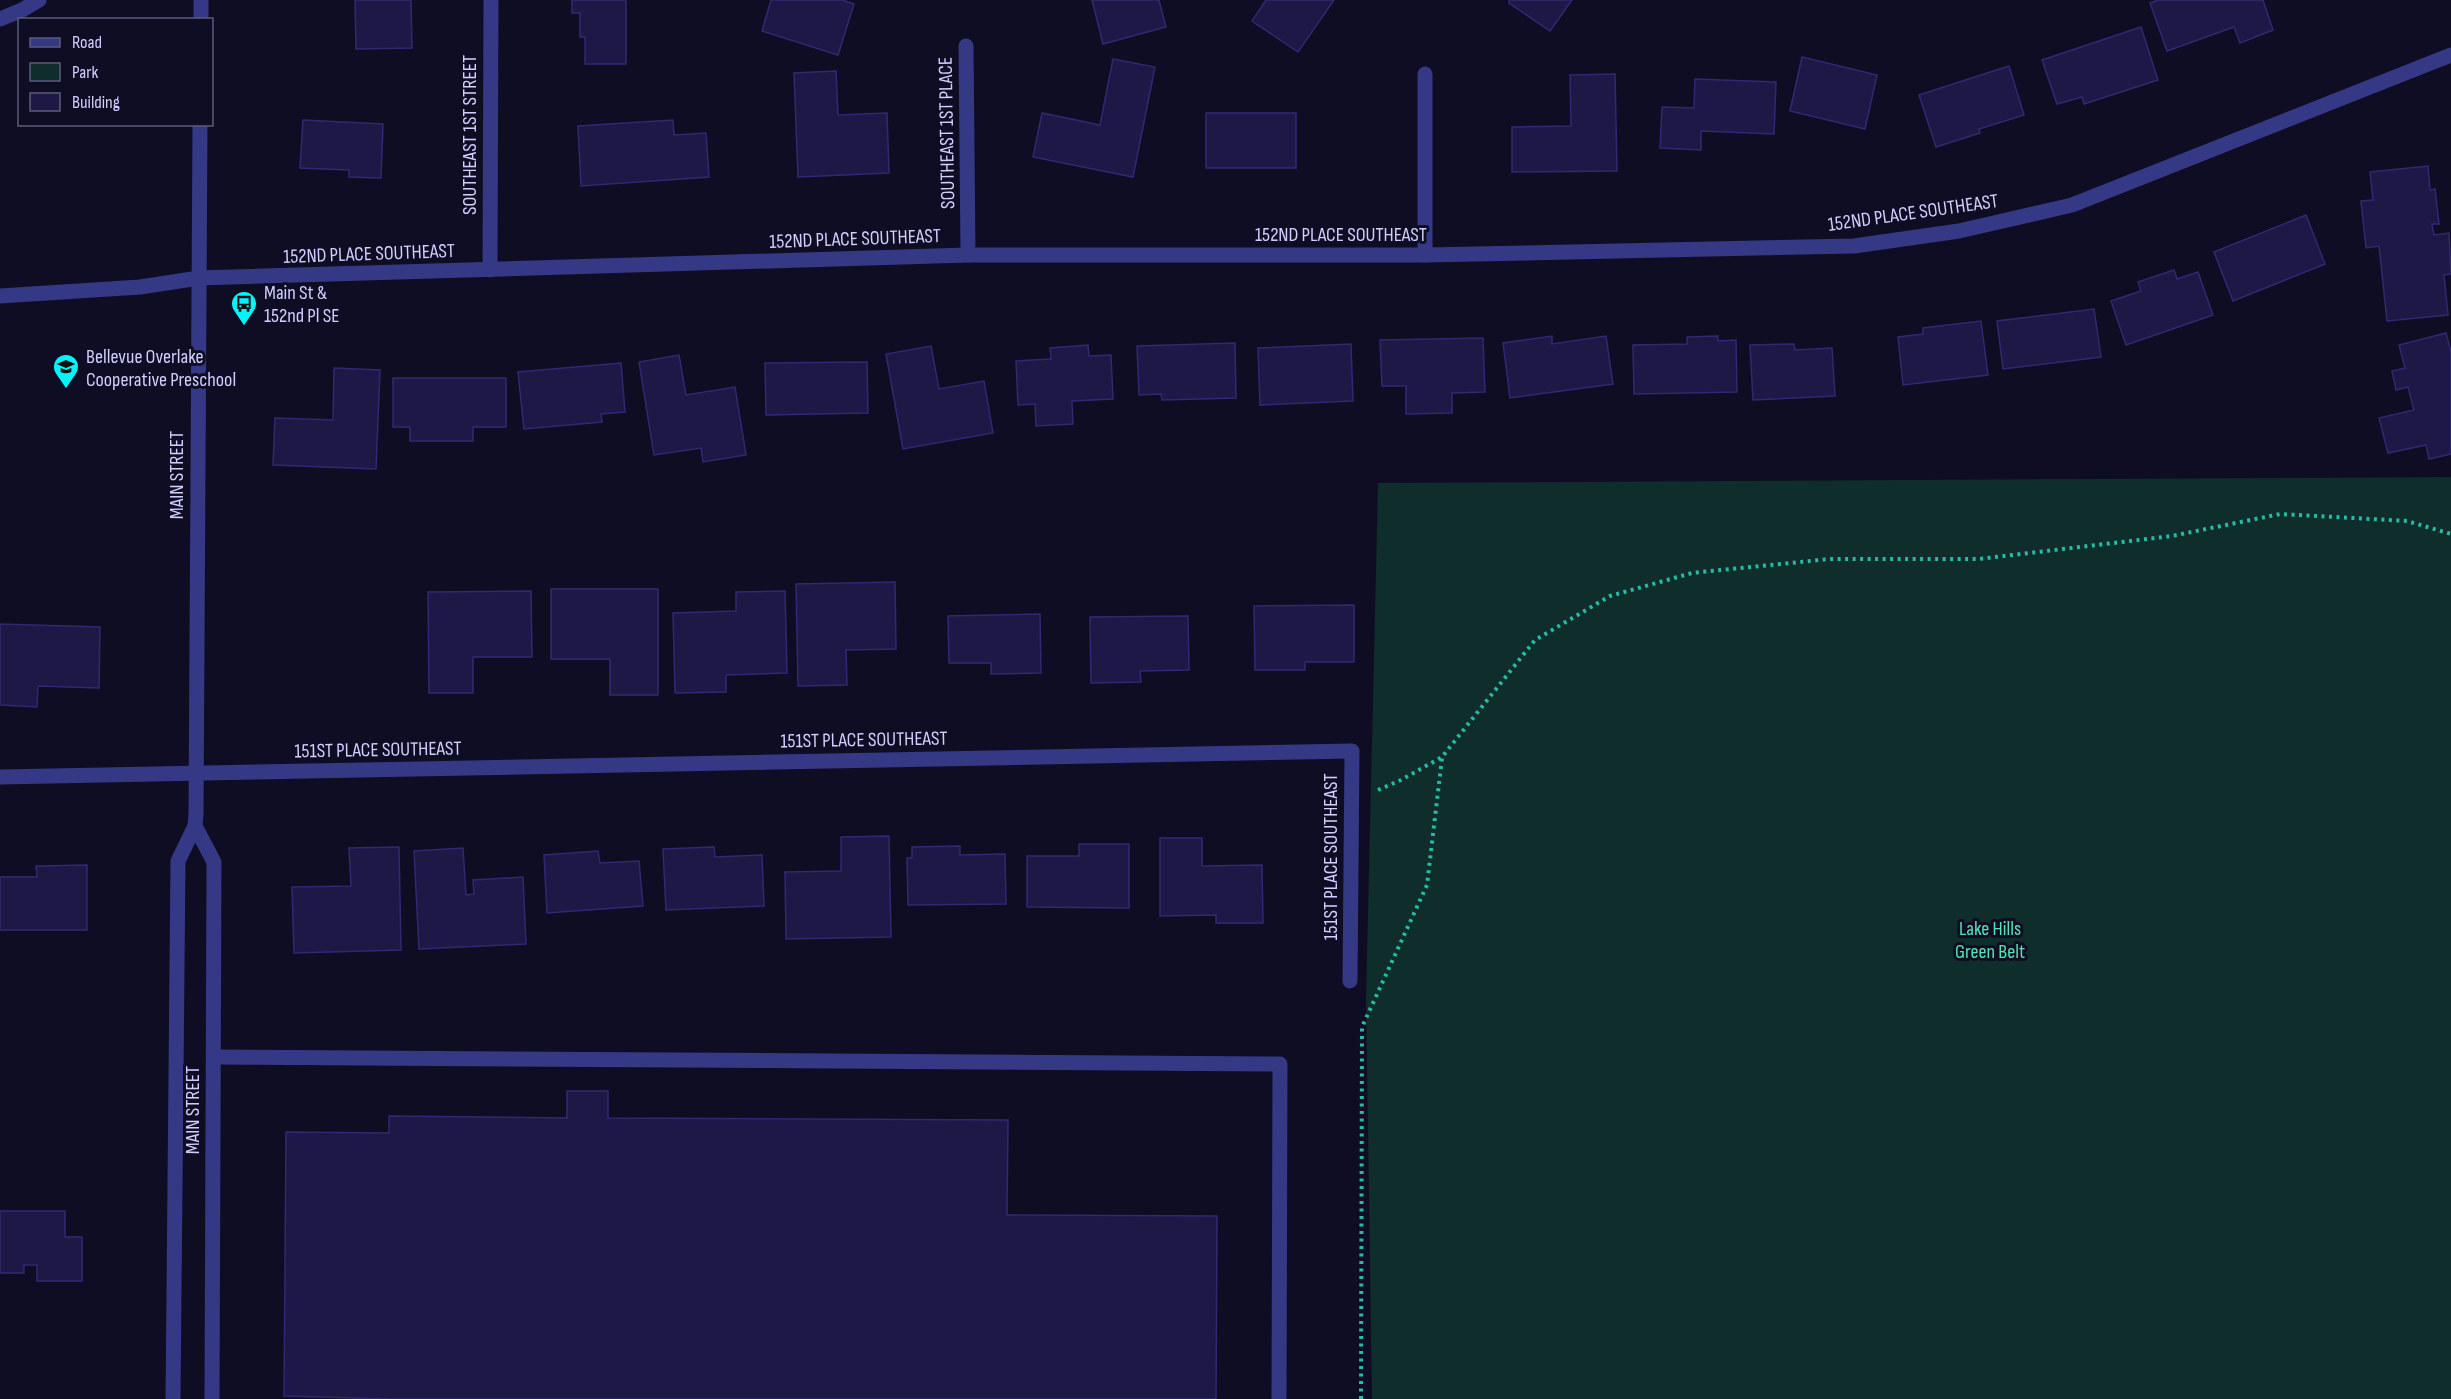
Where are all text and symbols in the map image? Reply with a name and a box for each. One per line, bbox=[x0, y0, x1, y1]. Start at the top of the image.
legend bbox=[18, 18, 213, 126]
text: Road bbox=[72, 32, 102, 53]
street label: SOUTHEAST 1ST STREET bbox=[458, 55, 482, 215]
street label: SOUTHEAST 1ST PLACE bbox=[934, 57, 960, 209]
text: Park bbox=[72, 62, 98, 83]
text: Building bbox=[72, 92, 120, 113]
street label: 152ND PLACE SOUTHEAST bbox=[1826, 189, 2000, 237]
street label: 152ND PLACE SOUTHEAST bbox=[1255, 223, 1427, 247]
street label: 152ND PLACE SOUTHEAST bbox=[769, 224, 941, 254]
street label: 152ND PLACE SOUTHEAST bbox=[283, 239, 455, 269]
place label: Main St & 152nd Pl SE bbox=[264, 281, 339, 328]
bus stop icon: Main St & 152nd Pl SE bbox=[229, 289, 259, 327]
place label: Bellevue Overlake Cooperative Preschool bbox=[86, 345, 236, 392]
school or university icon: Bellevue Overlake Cooperative Preschool bbox=[51, 352, 81, 390]
street label: MAIN STREET bbox=[165, 431, 189, 519]
street label: 151ST PLACE SOUTHEAST bbox=[780, 727, 948, 753]
street label: 151ST PLACE SOUTHEAST bbox=[294, 737, 462, 763]
street label: 151ST PLACE SOUTHEAST bbox=[1319, 773, 1343, 941]
park label: Lake Hills Green Belt bbox=[1955, 917, 2025, 964]
street label: MAIN STREET bbox=[181, 1066, 205, 1154]

